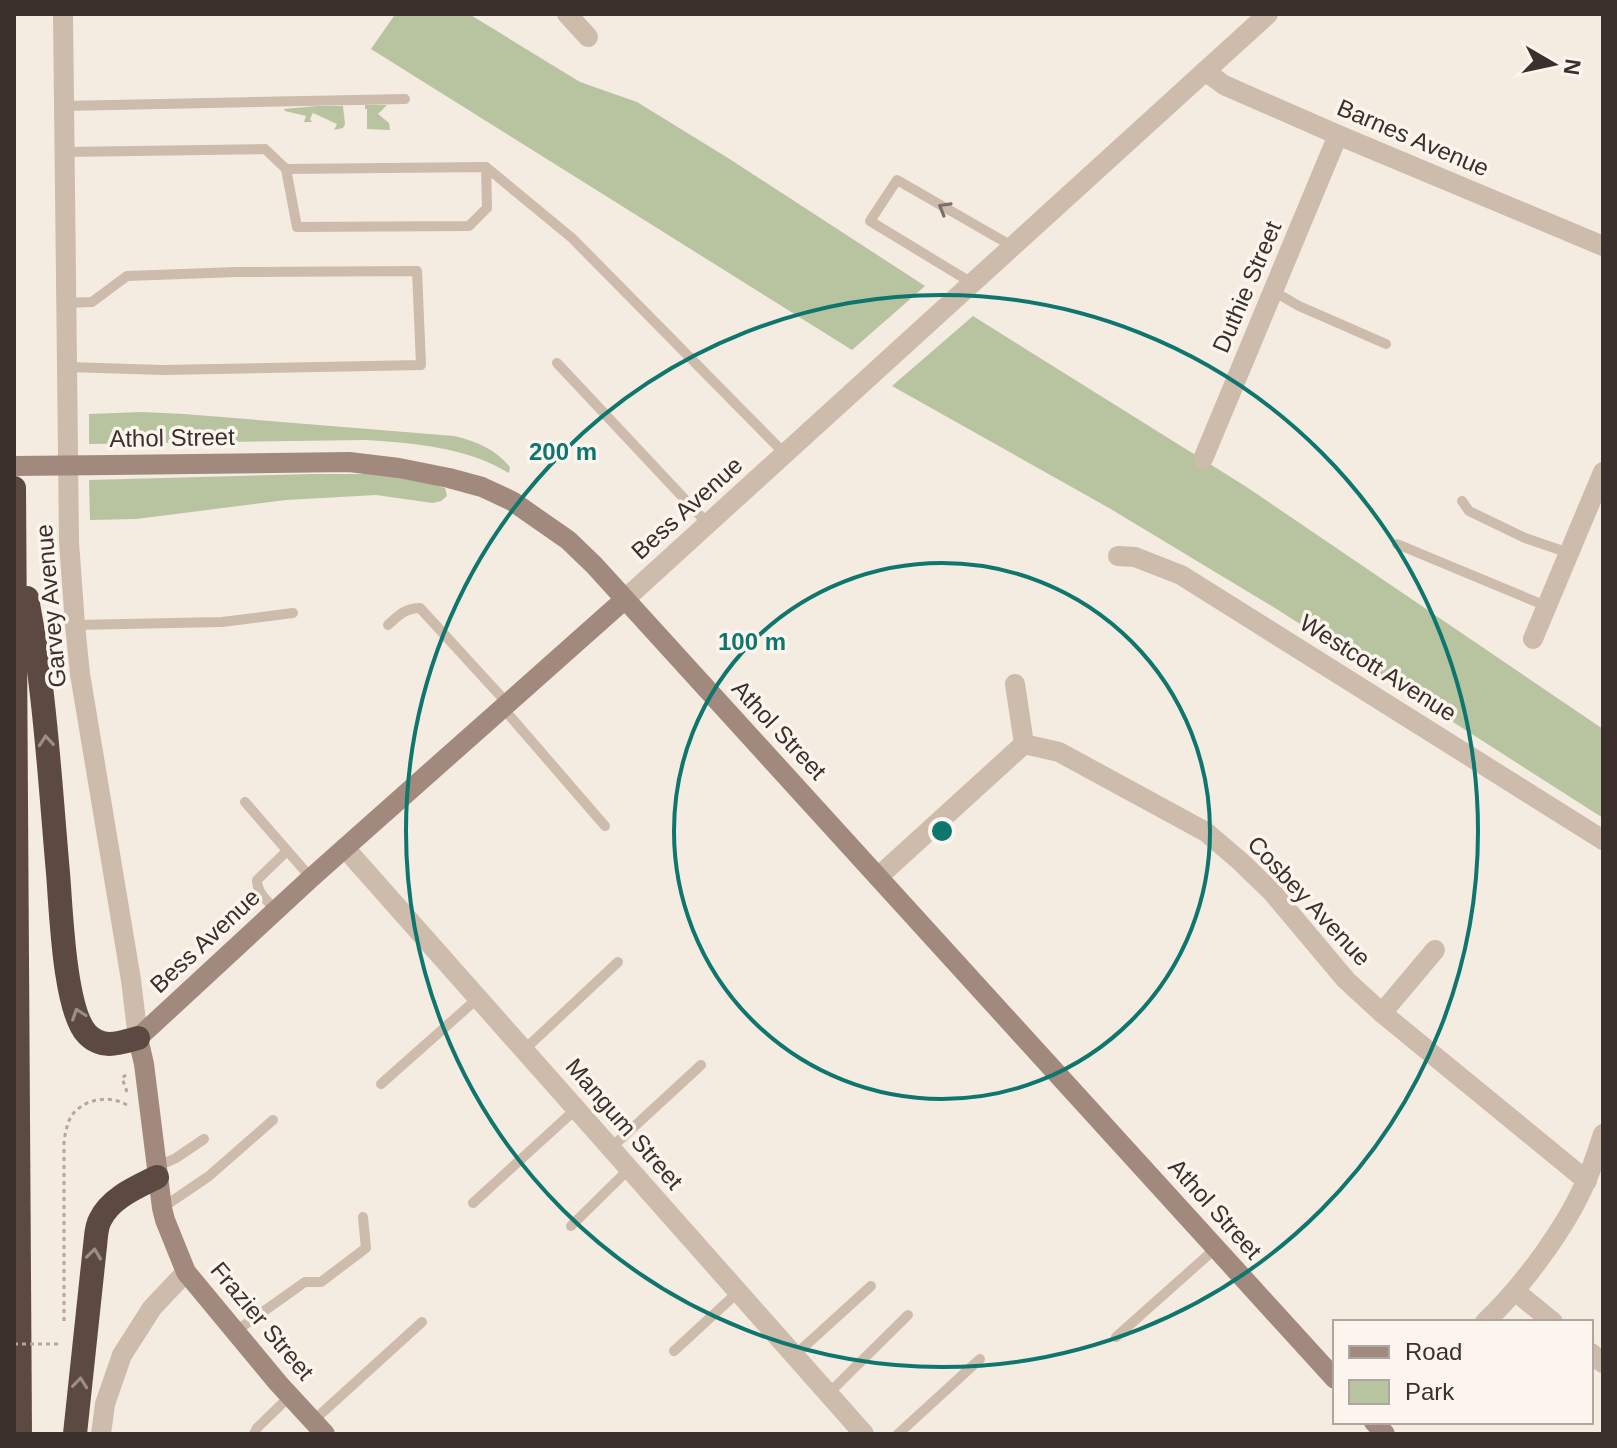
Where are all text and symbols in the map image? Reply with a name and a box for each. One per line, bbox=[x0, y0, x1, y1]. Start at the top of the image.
north arrow bbox=[1513, 24, 1593, 104]
text: N bbox=[1559, 57, 1586, 77]
street label: Barnes Avenue bbox=[1333, 93, 1493, 182]
one-way arrow bbox=[938, 202, 953, 218]
street label: Duthie Street bbox=[1207, 217, 1286, 357]
street label: Athol Street bbox=[109, 423, 235, 452]
text: 200 m bbox=[529, 438, 597, 465]
street label: Bess Avenue bbox=[626, 451, 748, 564]
street label: Garvey Avenue bbox=[30, 523, 71, 689]
street label: Westcott Avenue bbox=[1295, 609, 1461, 727]
text: 100 m bbox=[718, 628, 786, 655]
street label: Athol Street bbox=[727, 675, 832, 785]
one-way arrow bbox=[37, 734, 54, 747]
centre of rings bbox=[928, 817, 956, 845]
street label: Cosbey Avenue bbox=[1242, 830, 1376, 971]
street label: Bess Avenue bbox=[144, 883, 265, 998]
one-way arrow bbox=[71, 1008, 88, 1022]
street label: Mangum Street bbox=[560, 1053, 689, 1195]
street label: Athol Street bbox=[1163, 1153, 1268, 1265]
one-way arrow bbox=[85, 1247, 102, 1261]
street label: Frazier Street bbox=[205, 1256, 320, 1385]
legend bbox=[1333, 1320, 1593, 1424]
text: Road bbox=[1405, 1338, 1462, 1365]
one-way arrow bbox=[71, 1376, 88, 1389]
text: Park bbox=[1405, 1378, 1455, 1405]

